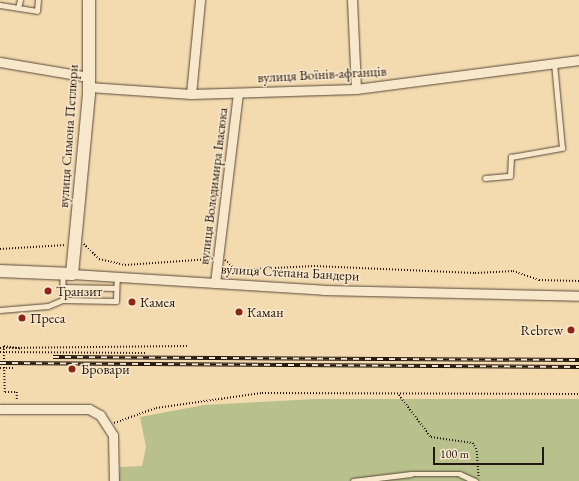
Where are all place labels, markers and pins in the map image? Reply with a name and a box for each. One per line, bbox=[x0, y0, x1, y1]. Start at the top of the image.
place label: Транзит bbox=[56, 283, 102, 299]
marker: Транзит bbox=[43, 286, 53, 296]
place label: Камея bbox=[140, 294, 175, 310]
marker: Камея bbox=[127, 297, 137, 307]
place label: Каман bbox=[247, 304, 283, 320]
marker: Каман bbox=[234, 307, 244, 317]
place label: Преса bbox=[30, 310, 65, 326]
marker: Преса bbox=[17, 313, 27, 323]
place label: Rebrew bbox=[521, 322, 563, 338]
marker: Rebrew bbox=[566, 325, 576, 335]
place label: Бровари bbox=[81, 361, 130, 377]
marker: Бровари bbox=[66, 363, 78, 375]

